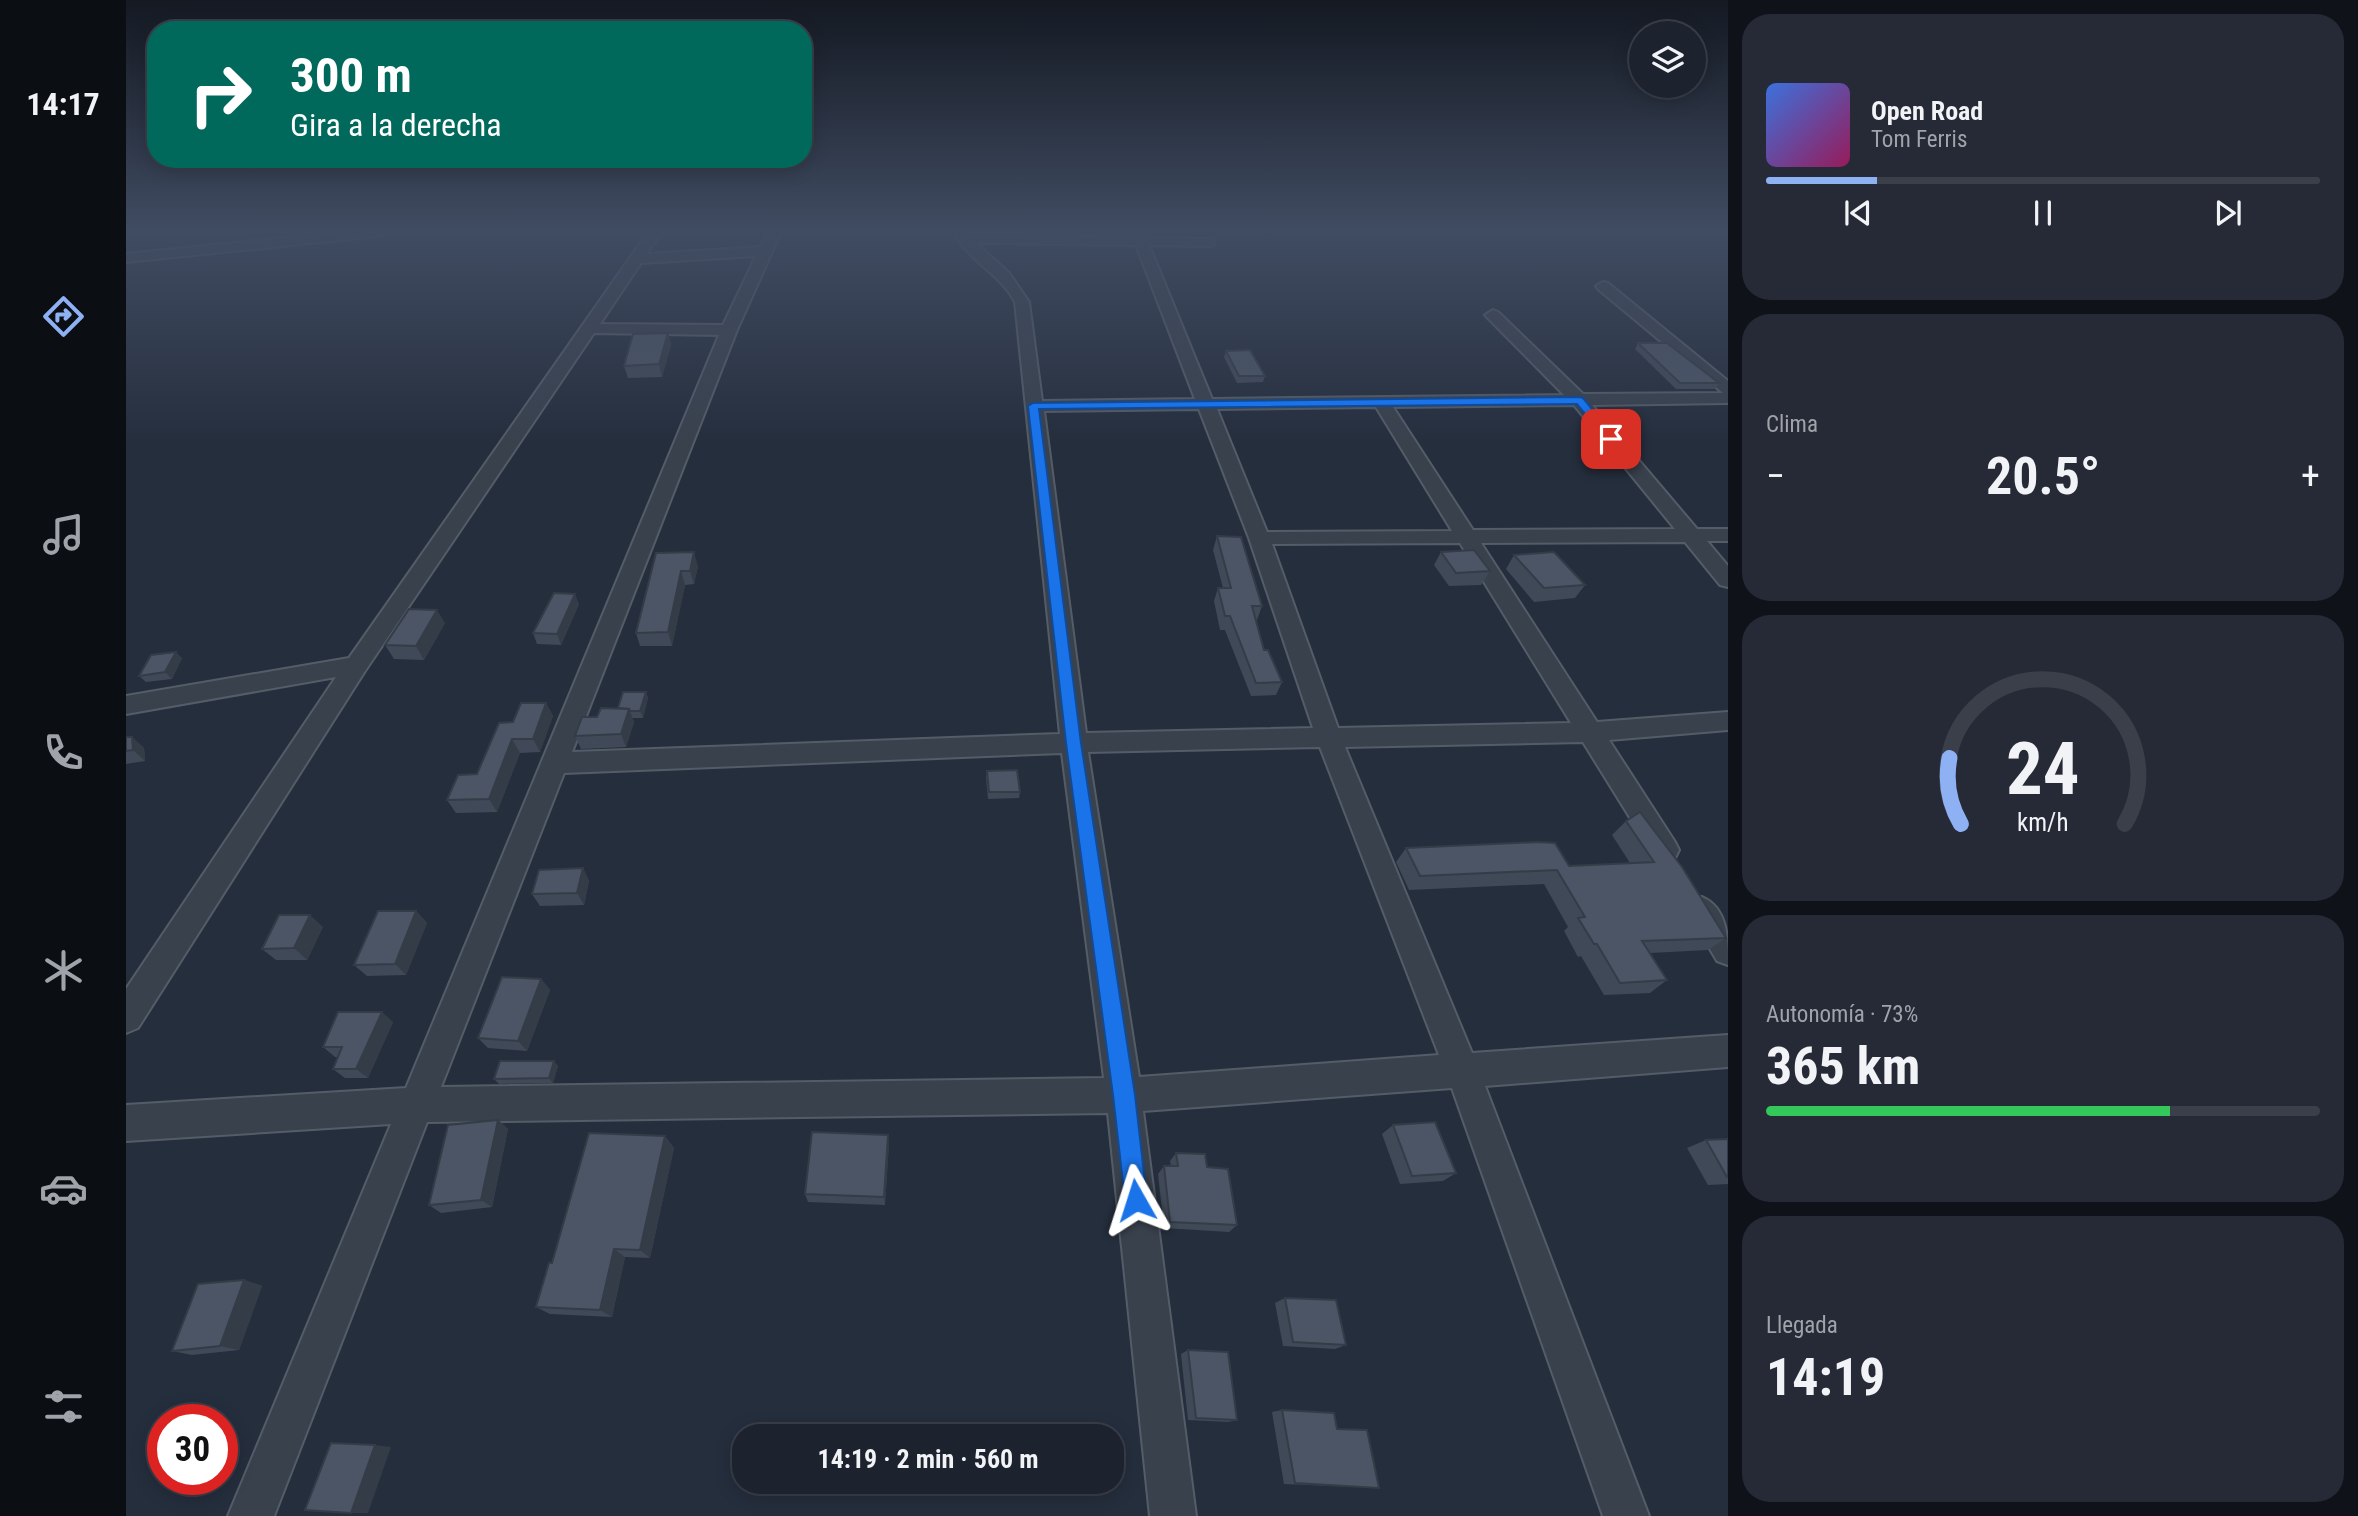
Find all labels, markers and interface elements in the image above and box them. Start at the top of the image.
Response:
map controls [1629,21,1706,98]
button: layers [1629,21,1706,98]
text: 300 m [290,47,412,104]
icon: right [175,49,266,140]
text: 14:17 [26,85,100,123]
text: Open Road [1871,96,1983,126]
text: Gira a la derecha [290,106,502,144]
text: Tom Ferris [1871,126,1967,153]
icon: previous [1839,194,1877,232]
icon: pause [2024,194,2062,232]
icon: next [2209,194,2247,232]
icon: directions [39,292,88,341]
pin [1581,409,1641,469]
text: Clima [1766,411,1818,438]
icon: arrive [1592,420,1630,458]
text: 20.5° [1986,446,2100,507]
text: − [1766,454,1785,498]
text: + [2301,454,2320,498]
icon: music [39,510,88,559]
text: 24 [2006,726,2080,812]
icon: phone [39,728,88,777]
text: km/h [2017,808,2069,837]
icon: climate [39,946,88,995]
text: Autonomía · 73% [1766,1001,1918,1028]
text: 365 km [1766,1036,1920,1097]
position arrow [1099,1163,1173,1237]
icon: car [39,1164,88,1213]
text: Llegada [1766,1312,1838,1339]
text: 14:19 [1766,1347,1885,1408]
icon: filters [39,1382,88,1431]
speed limit sign: 30 [147,1404,238,1495]
text: 14:19 · 2 min · 560 m [818,1444,1038,1474]

